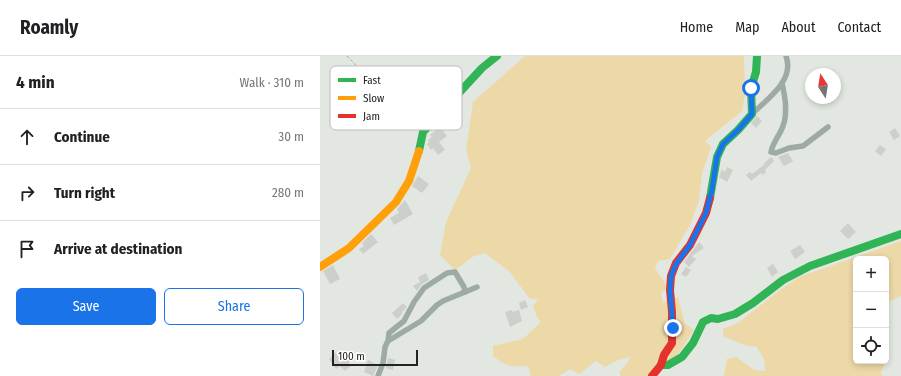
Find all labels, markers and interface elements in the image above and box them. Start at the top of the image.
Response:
text: Roamly [20,16,78,39]
text: Home [680,19,713,36]
text: Map [735,19,759,36]
text: About [781,19,816,36]
text: Contact [838,19,881,36]
legend [330,66,462,130]
north arrow [805,68,841,104]
text: 4 min [16,72,55,93]
text: Fast [363,74,381,87]
text: Walk · 310 m [240,75,304,90]
route start [742,79,760,97]
text: Slow [363,92,384,105]
text: Jam [363,110,380,123]
icon: ahead [16,126,38,148]
text: Continue [54,128,110,146]
text: 30 m [278,129,304,144]
icon: right [16,182,38,204]
text: Turn right [54,184,115,202]
text: 280 m [272,185,304,200]
icon: arrive [16,238,38,260]
text: Arrive at destination [54,240,182,258]
map controls [853,256,889,364]
button: + [853,256,889,292]
button: Save [16,288,156,325]
button: Share [164,288,304,325]
button: − [853,292,889,328]
route end [664,319,682,337]
button: locate [853,328,889,364]
scale bar [332,348,418,367]
text: 100 m [338,350,365,363]

